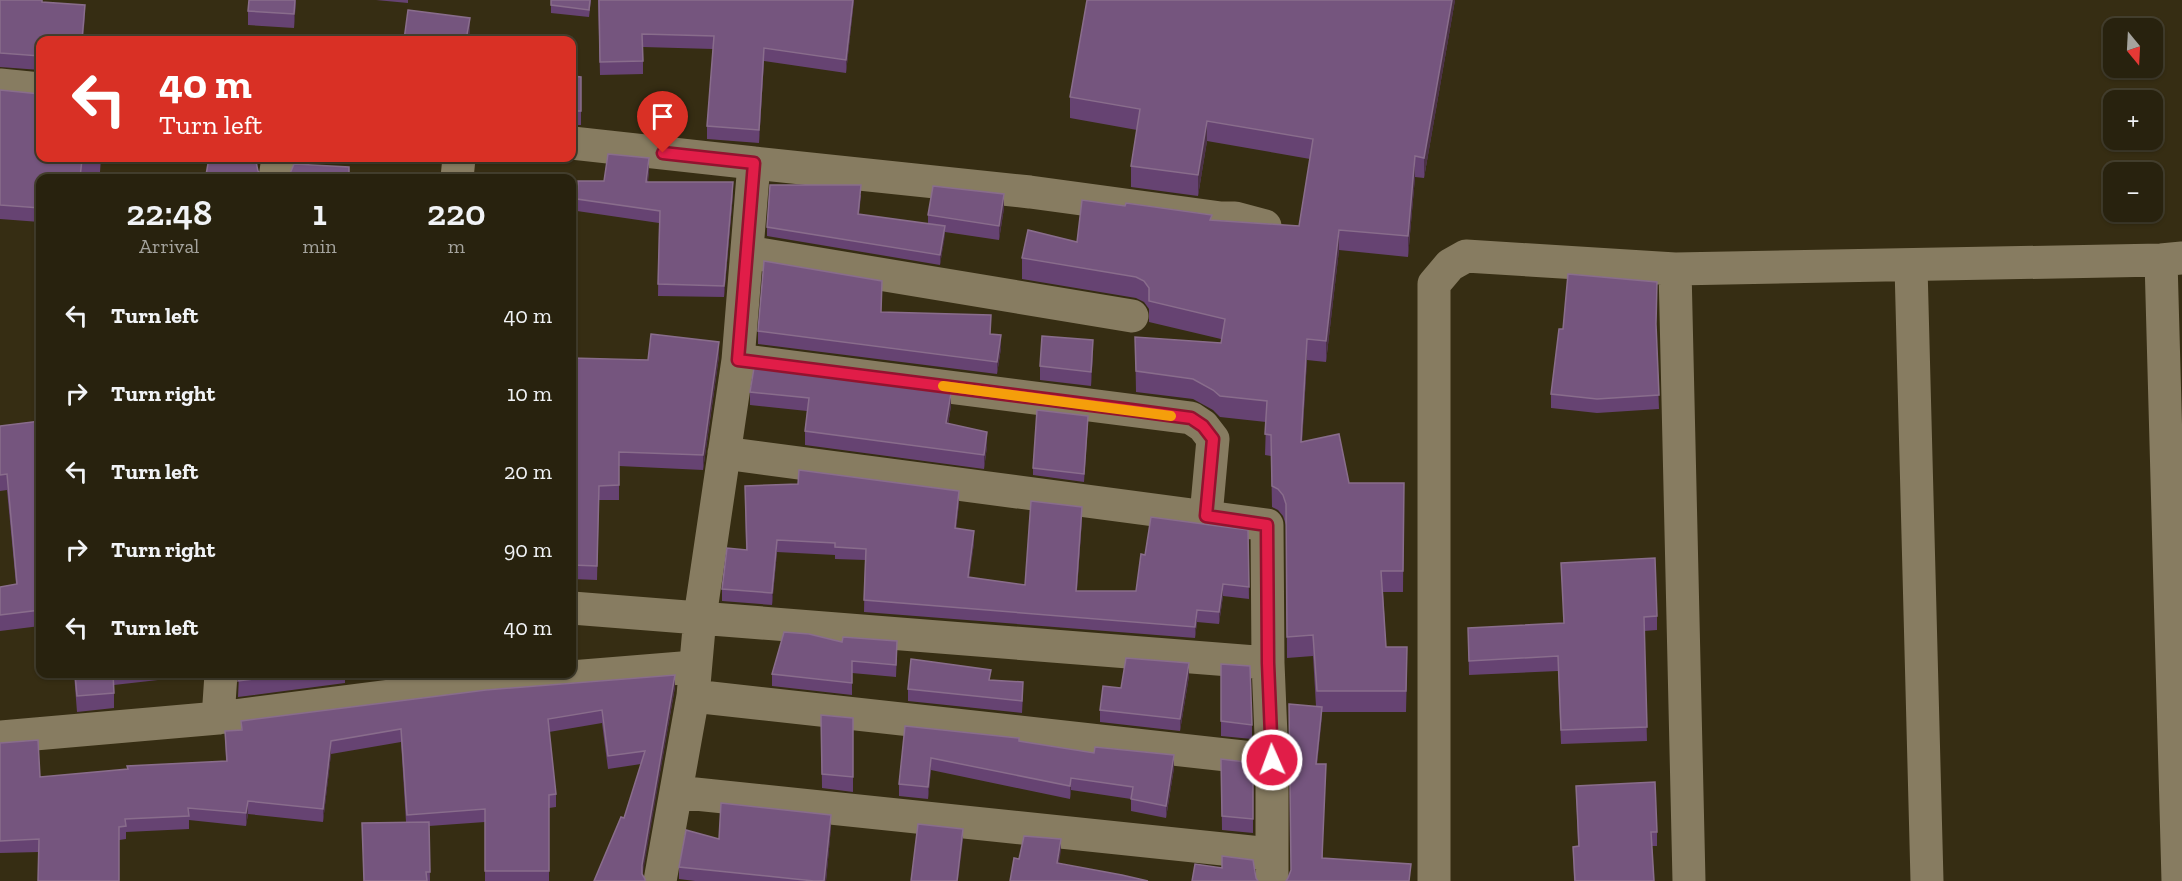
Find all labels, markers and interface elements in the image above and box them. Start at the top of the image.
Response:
north arrow [2103,18,2163,78]
map controls [2103,18,2163,222]
text: 40 m [159,58,252,109]
icon: left [60,60,138,138]
button: + [2103,90,2163,150]
pin [637,91,688,153]
icon: arrive [646,100,679,133]
text: Turn left [159,109,262,141]
button: − [2103,162,2163,222]
text: 22:48 [126,191,212,234]
text: 1 [313,191,327,234]
text: 220 [427,191,486,234]
text: Arrival [139,234,199,258]
text: min [303,234,337,258]
text: m [448,234,465,258]
icon: left [60,299,93,332]
text: Turn left [111,302,198,329]
text: 40 m [503,302,552,329]
icon: right [60,377,93,410]
text: Turn right [111,380,215,407]
text: 10 m [507,380,552,407]
icon: left [60,455,93,488]
text: Turn left [111,458,198,485]
text: 20 m [504,458,552,485]
icon: right [60,533,93,566]
text: Turn right [111,536,215,563]
text: 90 m [504,536,552,563]
icon: left [60,611,93,644]
text: Turn left [111,614,198,641]
text: 40 m [503,614,552,641]
position arrow [1240,728,1304,792]

